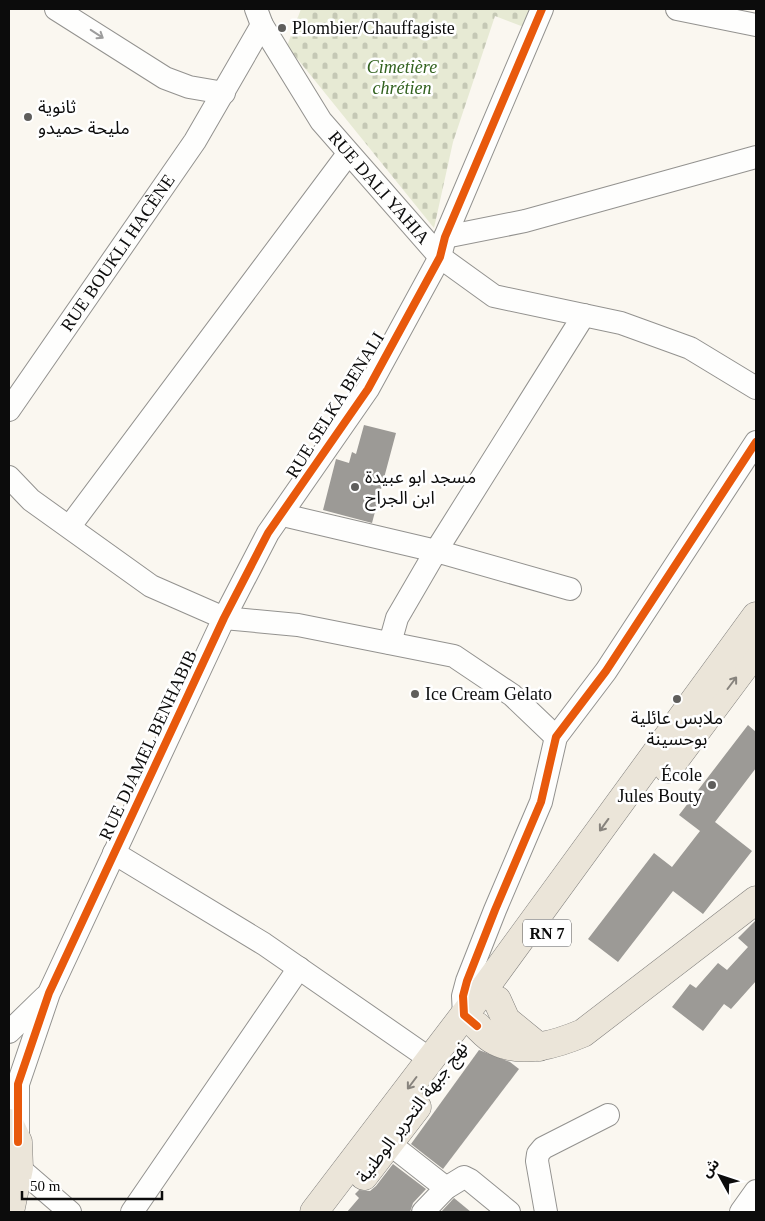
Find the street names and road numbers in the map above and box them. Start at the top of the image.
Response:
street label: RUE DALI YAHIA [324,127,434,248]
street label: RUE BOUKLI HACÈNE [56,171,179,335]
street label: RUE SELKA BENALI [282,328,388,482]
street label: RUE DJAMEL BENHABIB [95,647,201,843]
road number: RN 7 [523,920,571,946]
street label: نهج جبهة التحرير الوطنية [352,1038,474,1188]

